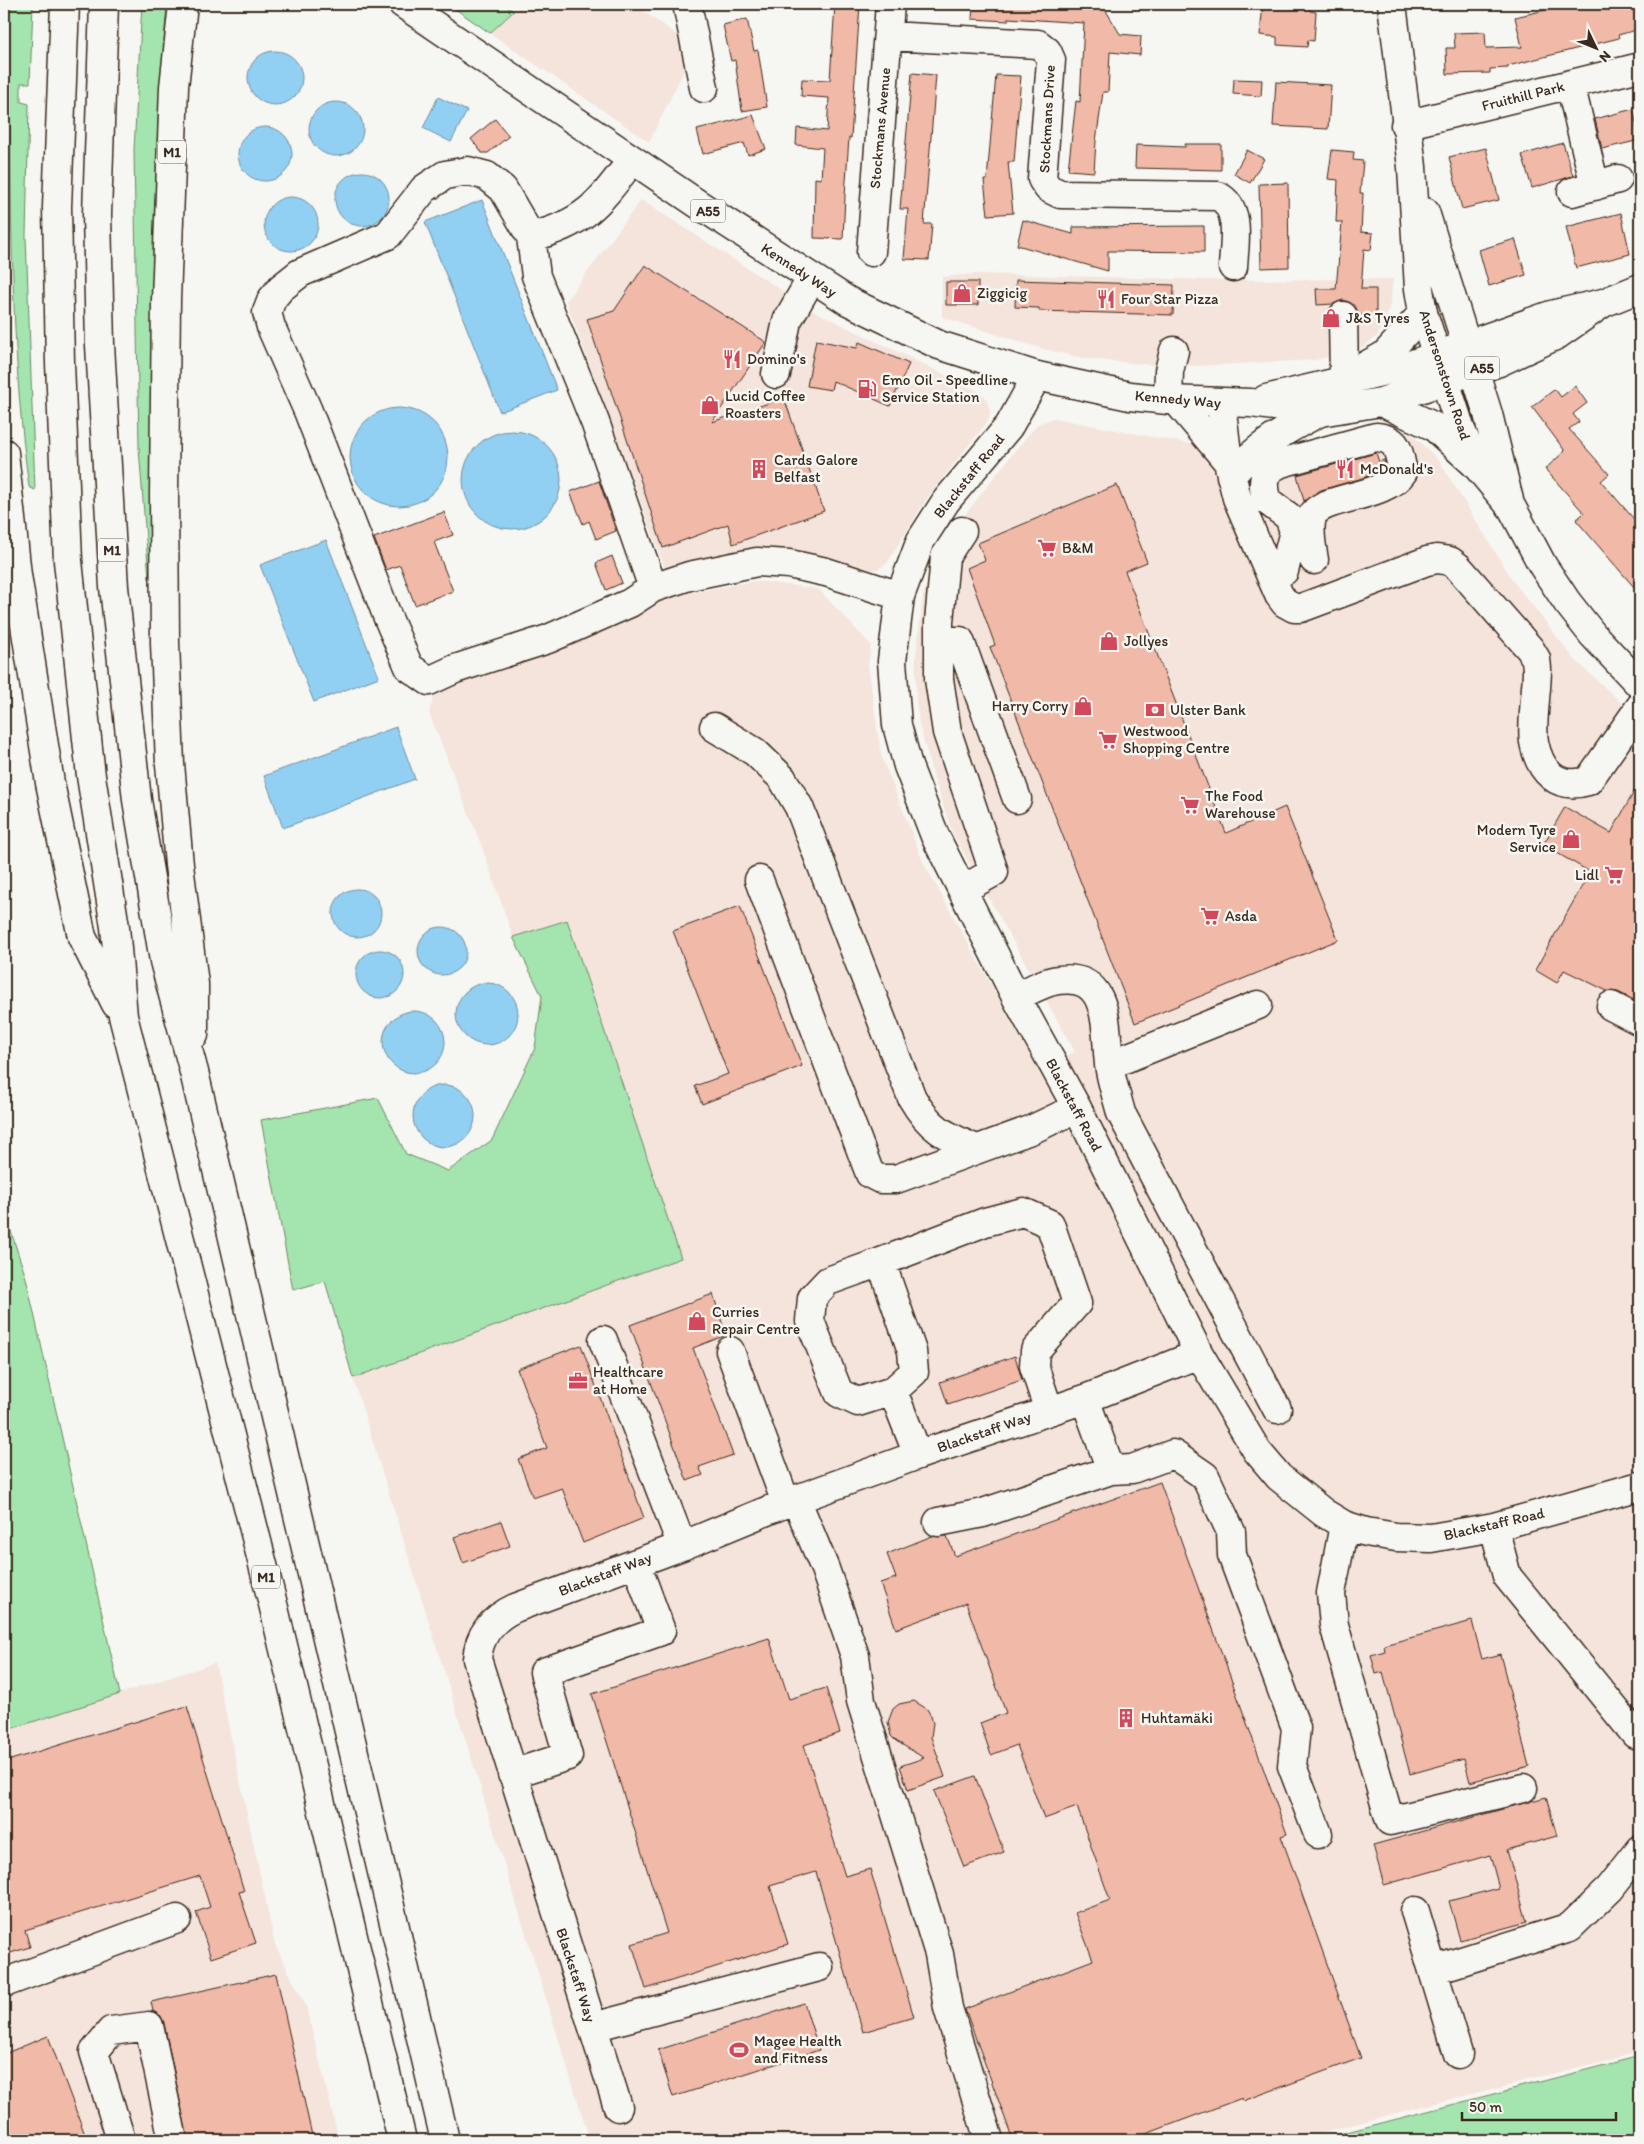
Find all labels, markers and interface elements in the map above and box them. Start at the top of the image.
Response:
north arrow [1572,22,1622,72]
text: N [1596,47,1615,66]
street label: Stockmans Drive [1035,64,1059,174]
street label: Stockmans Avenue [866,67,894,189]
street label: Fruithill Park [1480,77,1566,115]
road number: M1 [158,140,186,163]
road number: A55 [690,200,726,222]
street label: Kennedy Way [758,239,840,301]
shop icon: Ziggicig [951,282,973,304]
place label: Ziggicig [977,284,1027,302]
restaurant icon: Four Star Pizza [1095,288,1117,310]
place label: Four Star Pizza [1121,290,1219,308]
shop icon: J&S Tyres [1320,307,1342,329]
street label: Andersonstown Road [1415,308,1475,443]
place label: J&S Tyres [1346,309,1410,327]
restaurant icon: Domino's [721,348,743,370]
place label: Domino's [747,350,806,368]
road number: A55 [1464,356,1500,379]
place label: Emo Oil - Speedline Service Station [882,371,1008,406]
fuel station icon: Emo Oil - Speedline Service Station [856,378,878,400]
street label: Kennedy Way [1134,386,1222,412]
place label: Lucid Coffee Roasters [725,387,805,422]
shop icon: Lucid Coffee Roasters [699,394,721,416]
street label: Blackstaff Road [930,430,1009,522]
place label: Cards Galore Belfast [774,451,858,486]
building icon: Cards Galore Belfast [748,458,770,480]
restaurant icon: McDonald's [1334,458,1356,480]
place label: McDonald's [1360,460,1434,478]
supermarket icon: B&M [1036,537,1058,559]
road number: M1 [98,538,126,562]
place label: B&M [1062,539,1094,557]
shop icon: Jollyes [1098,630,1120,652]
place label: Jollyes [1124,632,1168,650]
shop icon: Harry Corry [1072,695,1094,717]
place label: Harry Corry [992,697,1068,715]
bank icon: Ulster Bank [1144,699,1166,721]
place label: Ulster Bank [1170,701,1246,719]
place label: Westwood Shopping Centre [1123,722,1230,757]
supermarket icon: Westwood Shopping Centre [1097,729,1119,751]
place label: The Food Warehouse [1205,787,1276,822]
supermarket icon: The Food Warehouse [1179,794,1201,816]
place label: Modern Tyre Service [1477,821,1556,856]
shop icon: Modern Tyre Service [1560,828,1582,850]
supermarket icon: Lidl [1603,864,1625,886]
place label: Lidl [1575,866,1600,884]
supermarket icon: Asda [1199,905,1221,927]
place label: Asda [1225,907,1257,925]
street label: Blackstaff Road [1042,1055,1106,1155]
place label: Curries Repair Centre [712,1303,800,1338]
shop icon: Curries Repair Centre [686,1310,708,1332]
place label: Healthcare at Home [593,1363,663,1398]
office icon: Healthcare at Home [567,1370,589,1392]
street label: Blackstaff Way [935,1408,1033,1456]
street label: Blackstaff Road [1442,1503,1547,1544]
street label: Blackstaff Way [556,1548,654,1600]
road number: M1 [252,1565,280,1588]
building icon: Huhtamäki [1115,1707,1137,1729]
place label: Huhtamäki [1141,1709,1213,1727]
street label: Blackstaff Way [552,1926,600,2024]
place label: Magee Health and Fitness [754,2032,842,2067]
sports icon: Magee Health and Fitness [728,2039,750,2061]
scale bar [1462,2089,1615,2121]
text: 50 m [1469,2098,1502,2116]

